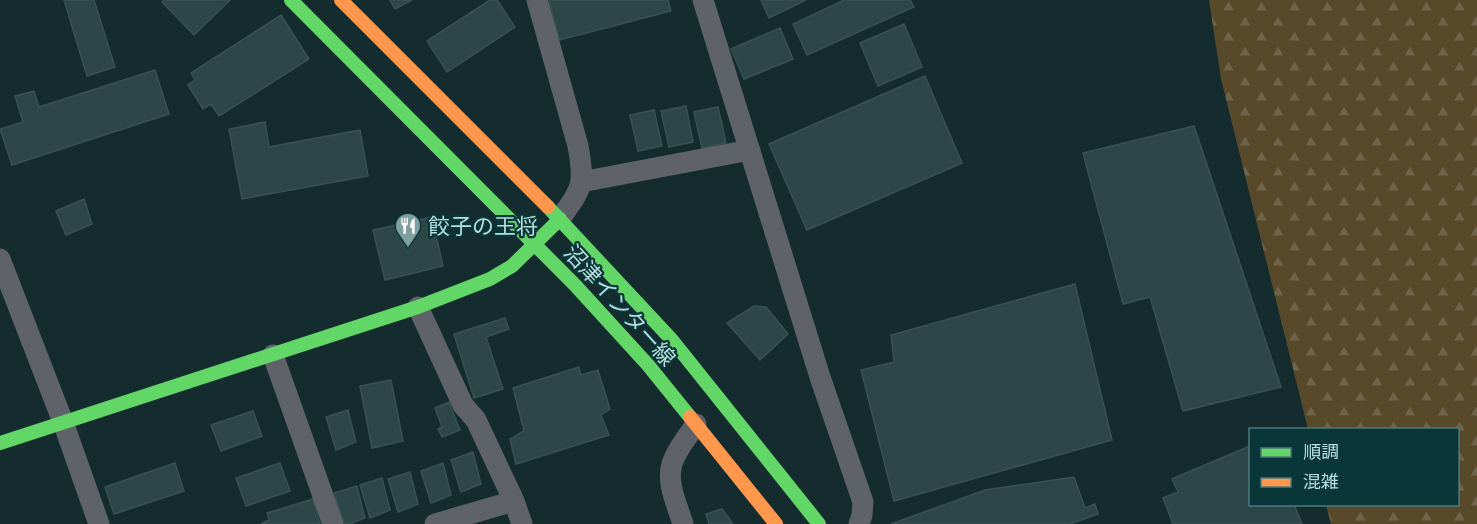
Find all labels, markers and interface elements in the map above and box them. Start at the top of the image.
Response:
place label: 餃子の王将 [428,210,538,242]
restaurant icon: 餃子の王将 [393,211,423,249]
street label: 沼津インター線 [557,237,683,373]
legend [1249,428,1459,506]
text: 順調 [1303,439,1339,465]
text: 混雑 [1303,469,1339,495]

